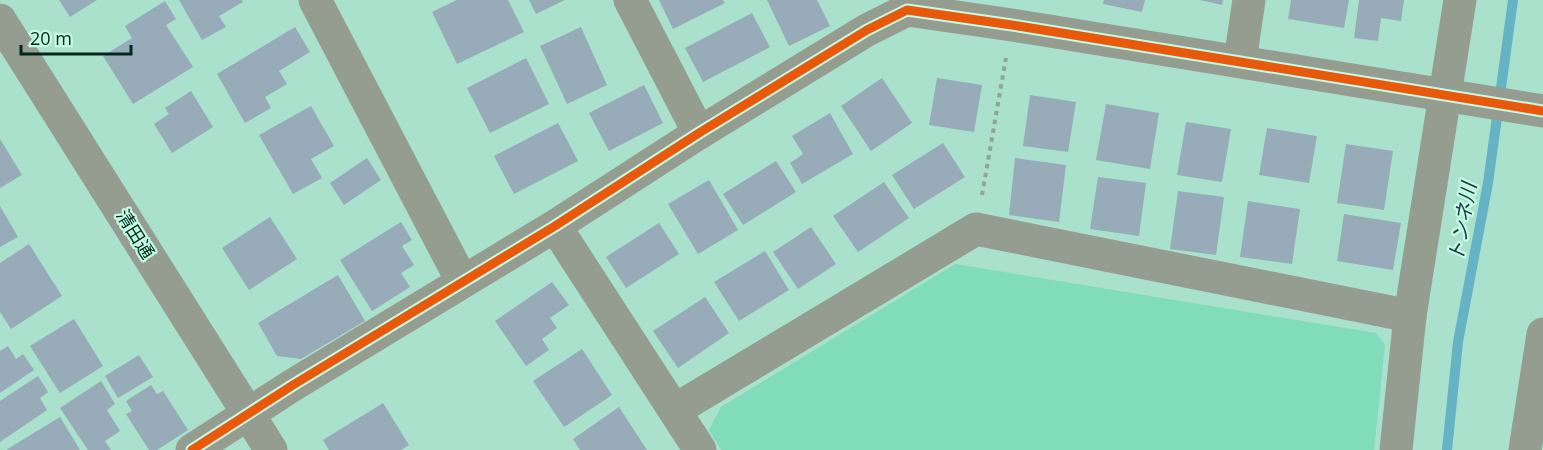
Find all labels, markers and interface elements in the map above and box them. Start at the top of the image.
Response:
scale bar [21,18,130,56]
text: 20 m [30,26,72,50]
water label: トンネ川 [1442,178,1483,264]
street label: 清田通 [112,205,160,263]

